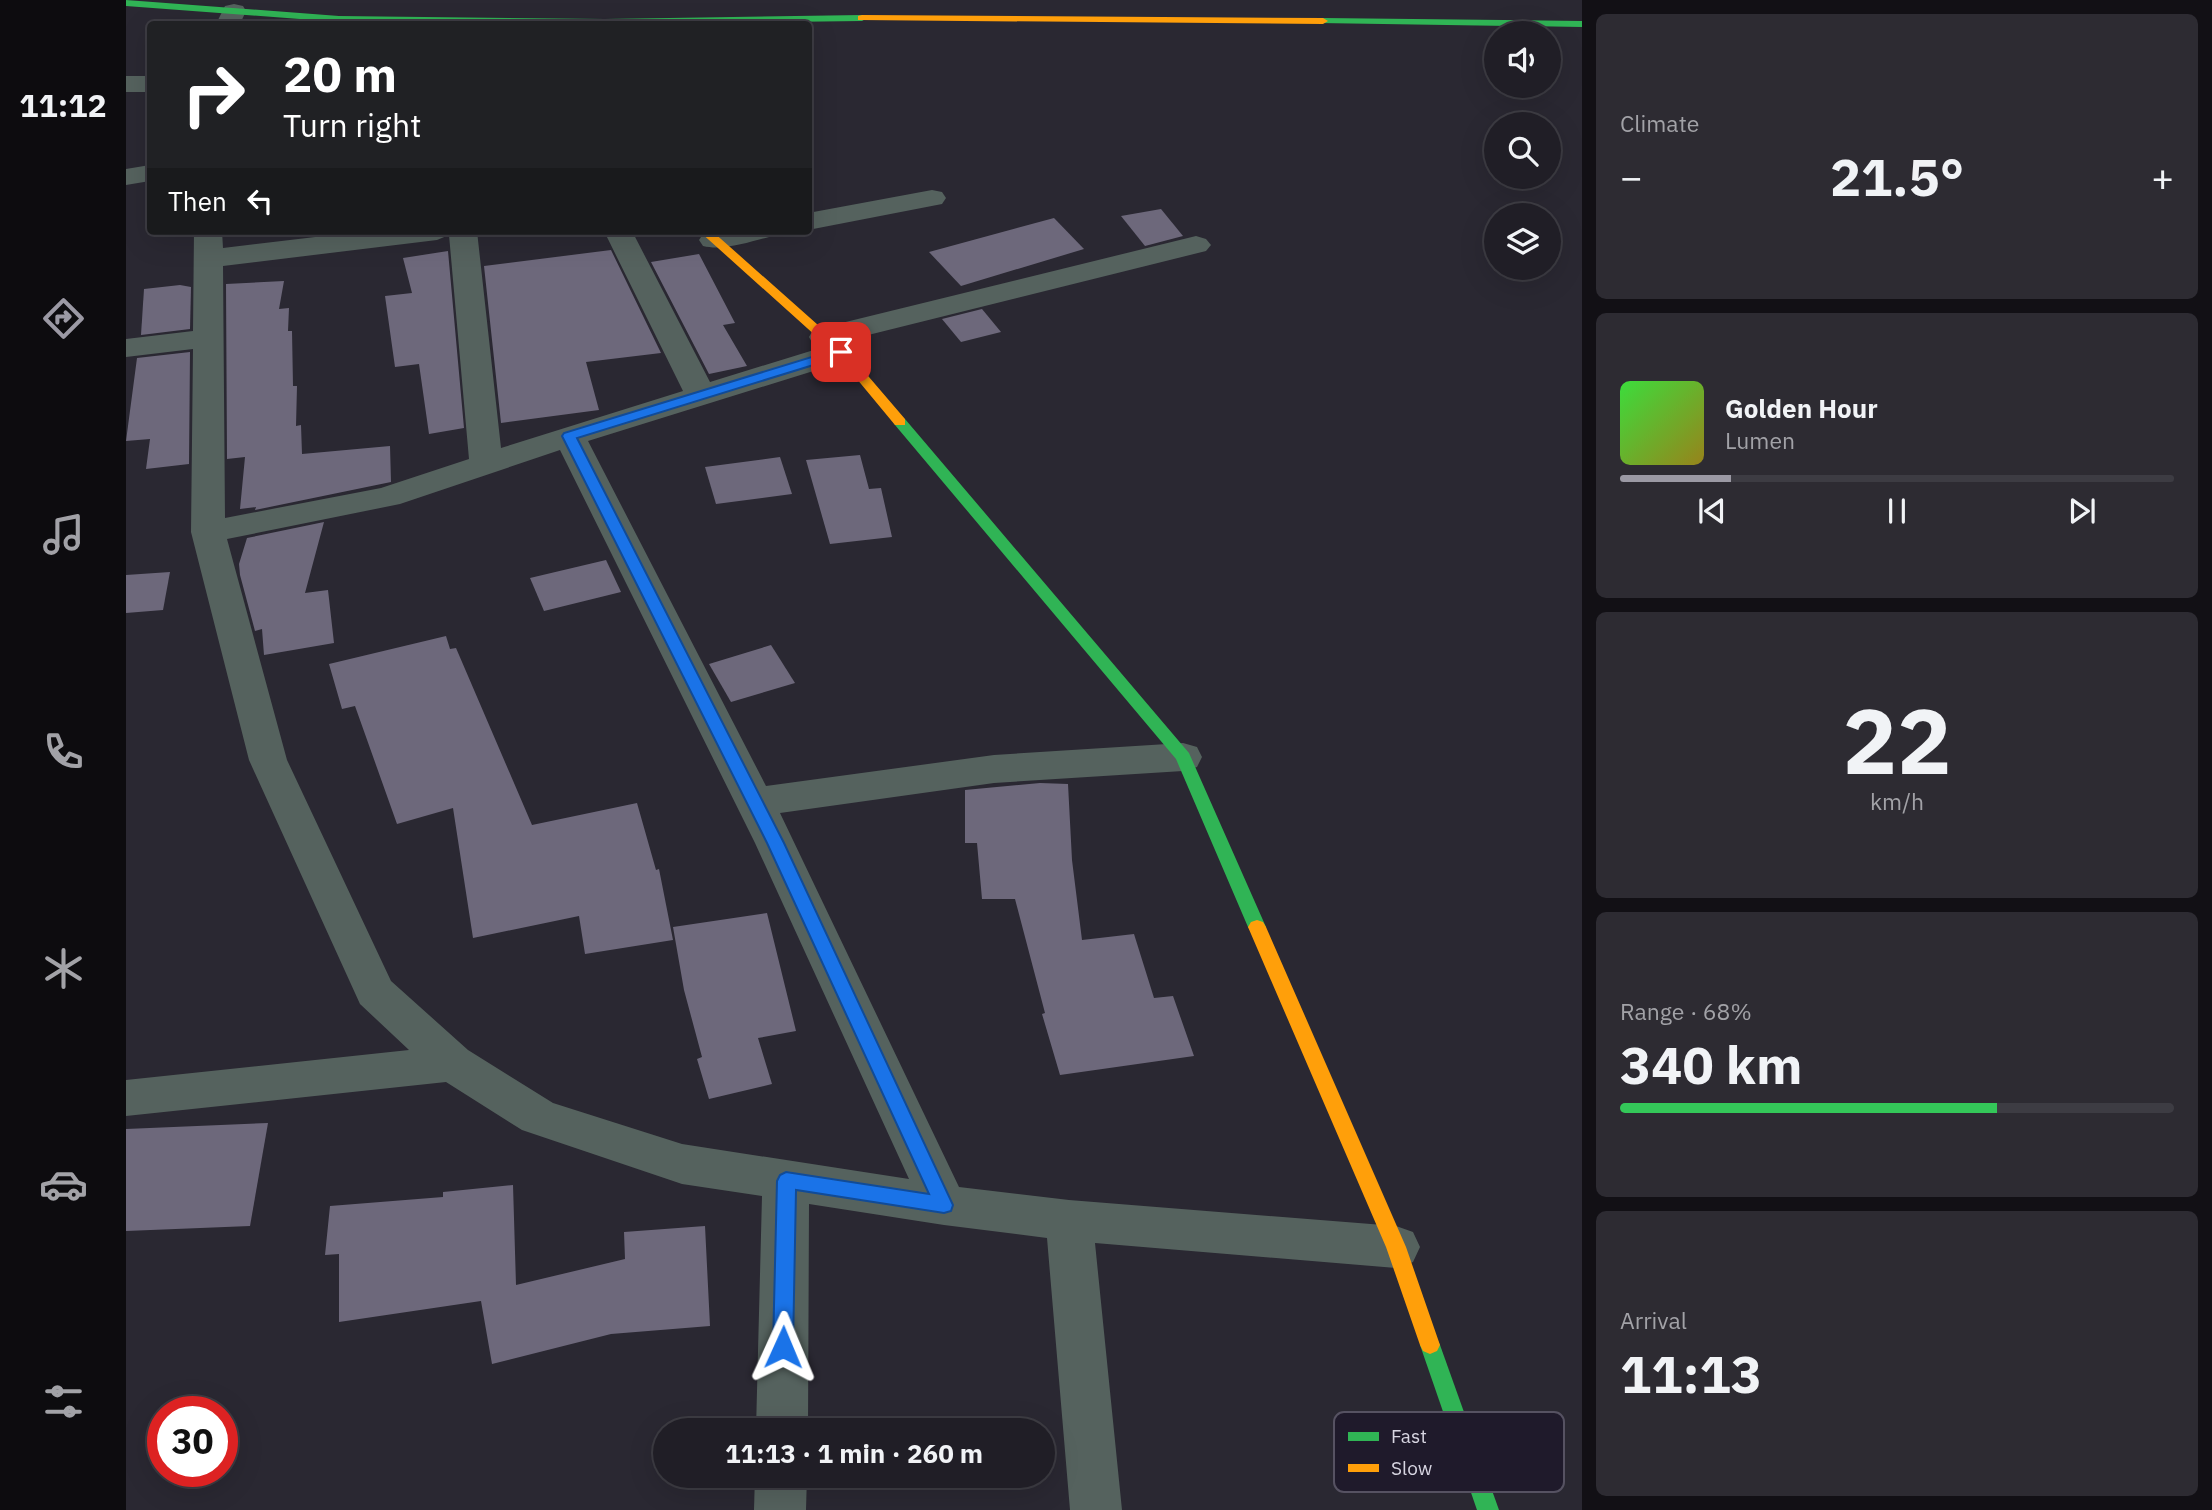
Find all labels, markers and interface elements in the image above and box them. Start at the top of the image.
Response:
map controls [1484,21,1561,280]
button: sound [1484,21,1561,98]
text: 20 m [283,42,397,105]
icon: right [168,49,259,140]
text: 11:12 [19,84,107,126]
text: Turn right [283,104,421,146]
text: Climate [1620,108,1699,138]
button: search [1484,112,1561,189]
text: 21.5° [1830,143,1964,210]
text: − [1620,152,1643,201]
text: + [2151,152,2174,201]
icon: left [241,182,279,220]
text: Then [168,184,227,218]
button: layers [1484,203,1561,280]
icon: directions [39,294,88,343]
pin [811,322,871,382]
icon: arrive [822,333,860,371]
text: Golden Hour [1725,391,1878,425]
text: Lumen [1725,425,1795,455]
icon: previous [1693,492,1731,530]
icon: pause [1878,492,1916,530]
icon: next [2063,492,2101,530]
icon: music [39,510,88,559]
text: 22 [1842,681,1952,799]
icon: phone [39,727,88,776]
text: km/h [1870,786,1924,816]
icon: climate [39,944,88,993]
text: Range · 68% [1620,996,1752,1026]
text: 340 km [1620,1031,1802,1098]
icon: car [39,1160,88,1209]
text: Arrival [1620,1305,1687,1335]
position arrow [746,1310,820,1384]
text: 11:13 [1620,1340,1762,1407]
icon: filters [39,1377,88,1426]
speed limit sign: 30 [147,1396,238,1487]
legend [1334,1412,1564,1492]
text: Fast [1391,1424,1427,1448]
text: 11:13 · 1 min · 260 m [725,1436,983,1470]
text: Slow [1391,1456,1432,1480]

